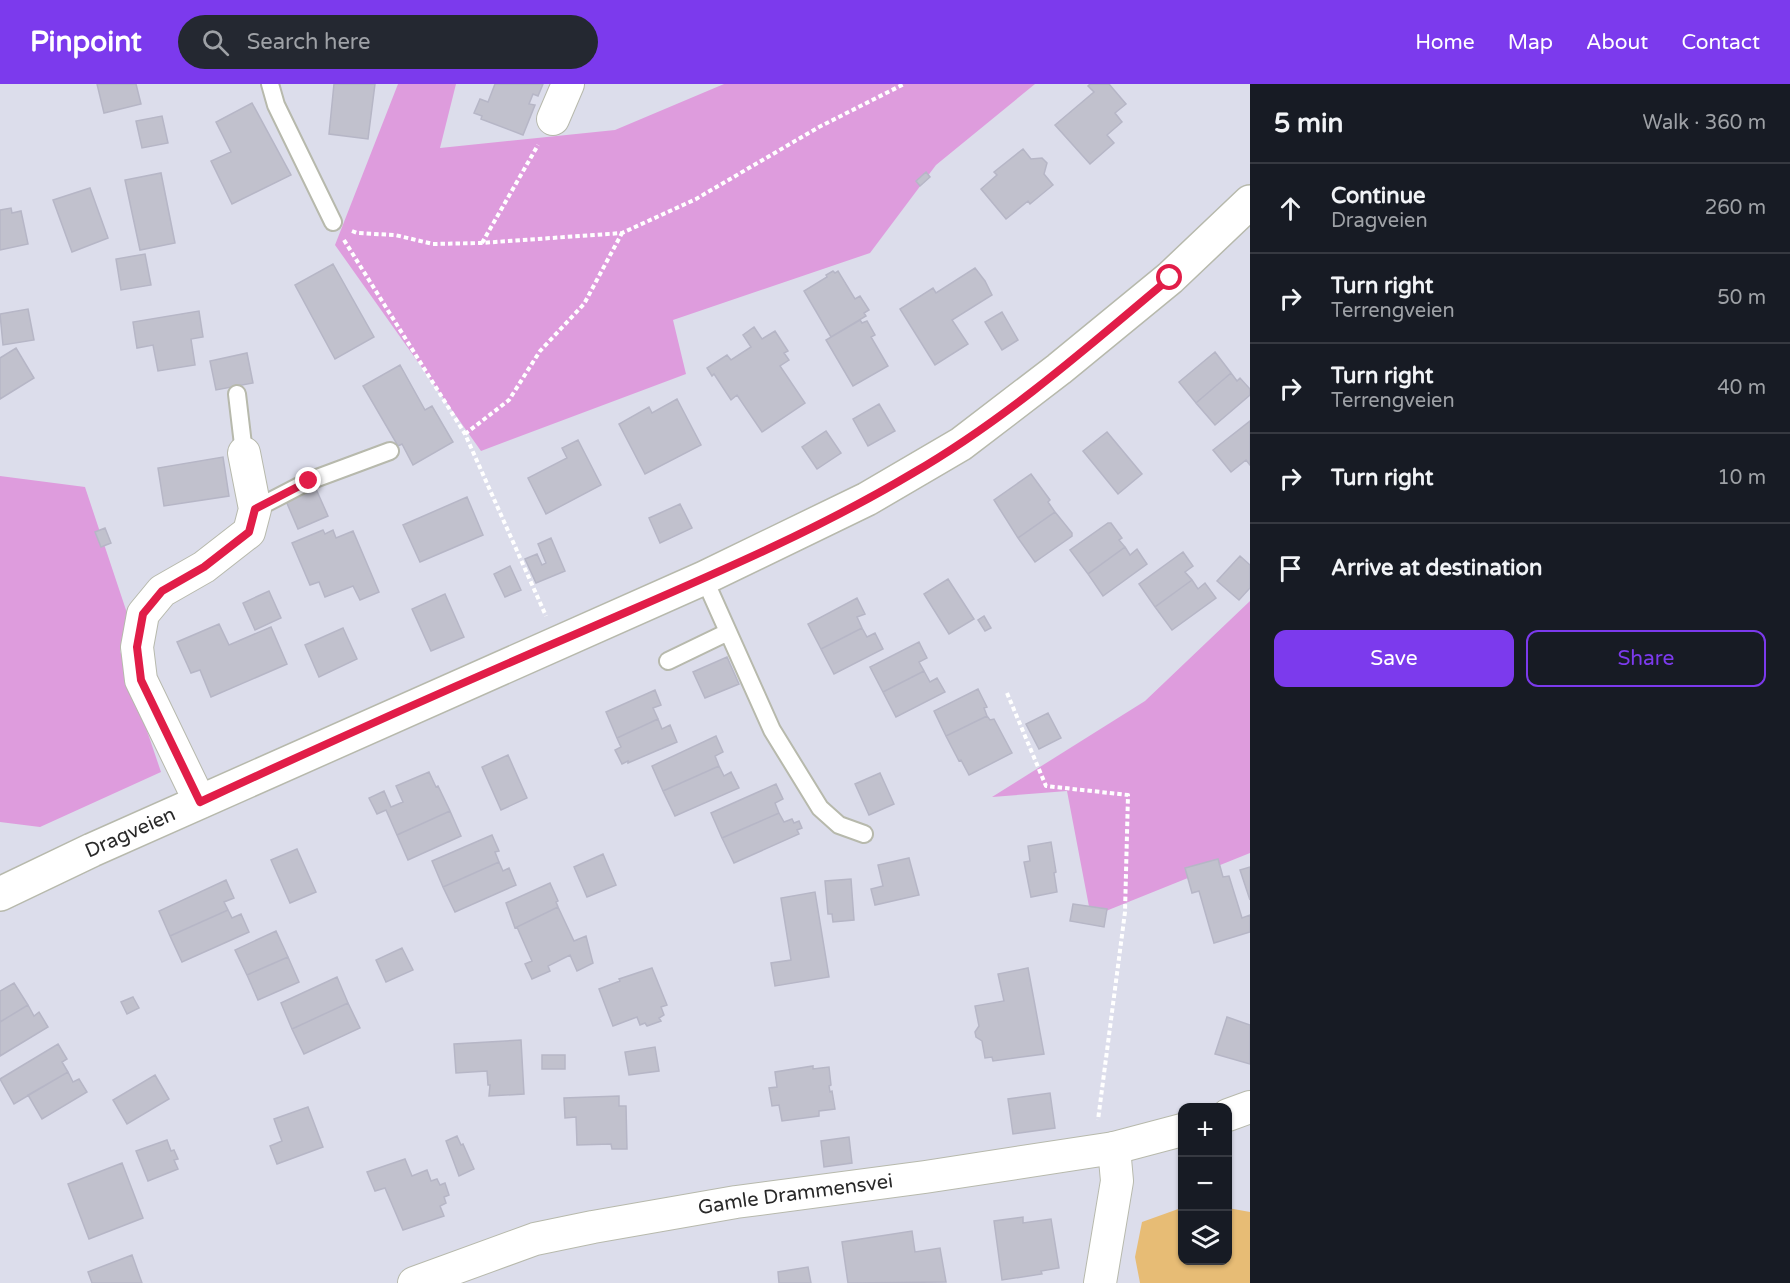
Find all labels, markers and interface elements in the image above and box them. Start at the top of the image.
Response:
search box [178,15,598,69]
text: Pinpoint [30,25,142,59]
icon: search [199,26,232,59]
text: Search here [247,29,370,55]
text: Home [1415,30,1475,55]
text: Map [1508,30,1553,55]
text: About [1586,30,1648,55]
text: Contact [1681,30,1760,55]
text: 5 min [1274,108,1343,139]
text: Walk · 360 m [1643,111,1766,135]
text: Continue [1331,183,1426,209]
icon: ahead [1274,192,1307,225]
text: 260 m [1705,196,1766,220]
text: Dragveien [1331,209,1428,233]
route start [1156,264,1182,290]
text: Turn right [1331,273,1433,299]
icon: right [1274,282,1307,315]
text: 50 m [1717,286,1766,310]
text: Terrengveien [1331,299,1455,323]
text: Turn right [1331,363,1433,389]
icon: right [1274,372,1307,405]
text: 40 m [1717,376,1766,400]
text: Terrengveien [1331,389,1455,413]
icon: right [1274,462,1307,495]
text: Turn right [1331,465,1433,491]
text: 10 m [1717,466,1766,490]
route end [295,467,321,493]
icon: arrive [1274,552,1307,585]
text: Arrive at destination [1331,555,1542,581]
button: Save [1274,630,1514,687]
button: Share [1526,630,1766,687]
street label: Dragveien [81,802,179,864]
map controls [1178,1103,1232,1265]
button: + [1178,1103,1232,1157]
button: − [1178,1157,1232,1211]
street label: Gamle Drammensvei [696,1169,894,1220]
button: layers [1178,1211,1232,1265]

